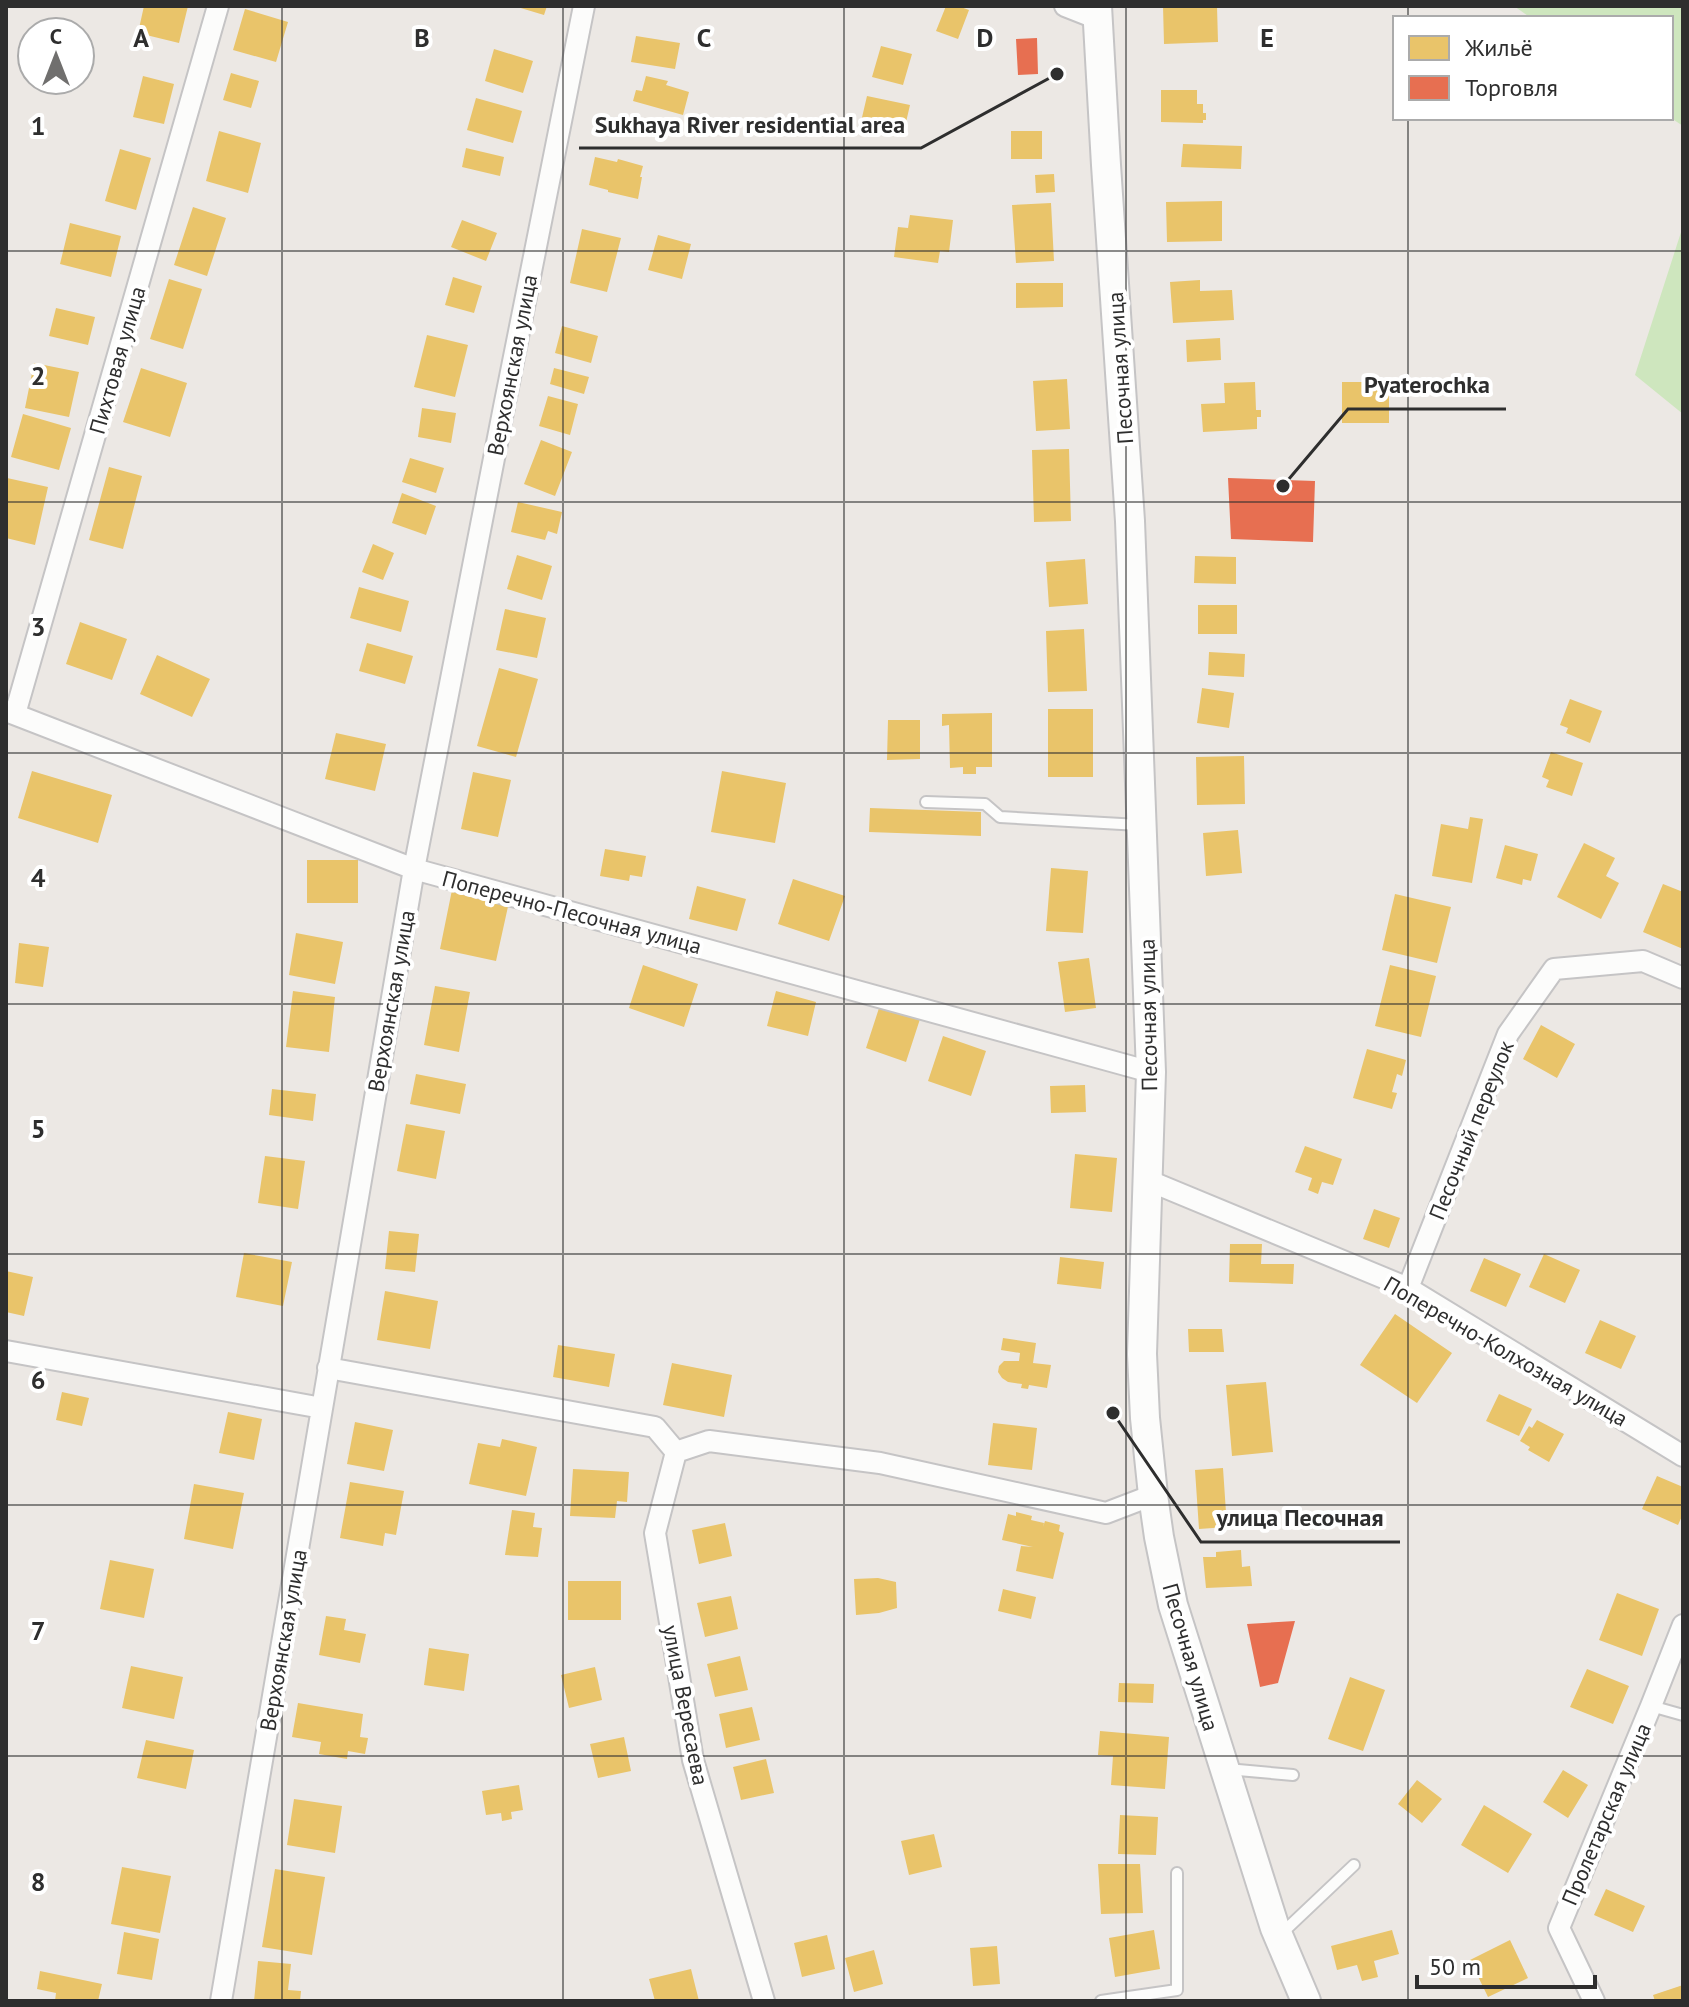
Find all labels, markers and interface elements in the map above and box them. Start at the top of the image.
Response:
north arrow [16,16,96,96]
legend [1393,16,1673,120]
text: A [133,21,149,54]
text: B [414,21,430,54]
text: C [697,21,711,54]
text: D [977,21,993,54]
text: E [1260,21,1274,54]
text: С [50,22,62,50]
text: Жильё [1464,32,1533,63]
text: Торговля [1465,72,1558,103]
callout: Sukhaya River residential area [579,100,921,148]
text: 1 [31,109,45,142]
text: Sukhaya River residential area [595,109,905,140]
street label: Верхоянская улица [481,272,543,458]
street label: Пихтовая улица [83,283,151,437]
street label: Песочная улица [1101,291,1139,445]
text: 2 [31,359,45,392]
callout: Pyaterochka [1348,361,1506,409]
text: Pyaterochka [1364,369,1490,400]
text: 3 [31,610,45,643]
text: 4 [31,861,46,894]
street label: Поперечно-Песочная улица [439,864,705,960]
street label: Верхоянская улица [361,908,421,1094]
street label: Песочная улица [1133,939,1163,1091]
street label: Песочный переулок [1422,1036,1520,1224]
text: 5 [31,1112,45,1145]
street label: Поперечно-Колхозная улица [1379,1270,1633,1432]
text: 6 [31,1363,45,1396]
callout: улица Песочная [1201,1494,1400,1542]
text: улица Песочная [1216,1502,1383,1533]
street label: Верхоянская улица [253,1547,313,1733]
street label: Песочная улица [1157,1580,1225,1734]
text: 7 [31,1614,45,1647]
street label: улица Вересаева [657,1623,715,1787]
street label: Пролетарская улица [1555,1719,1657,1909]
text: 8 [31,1865,45,1898]
scale bar [1417,1939,1595,1989]
text: 50 m [1429,1951,1481,1982]

